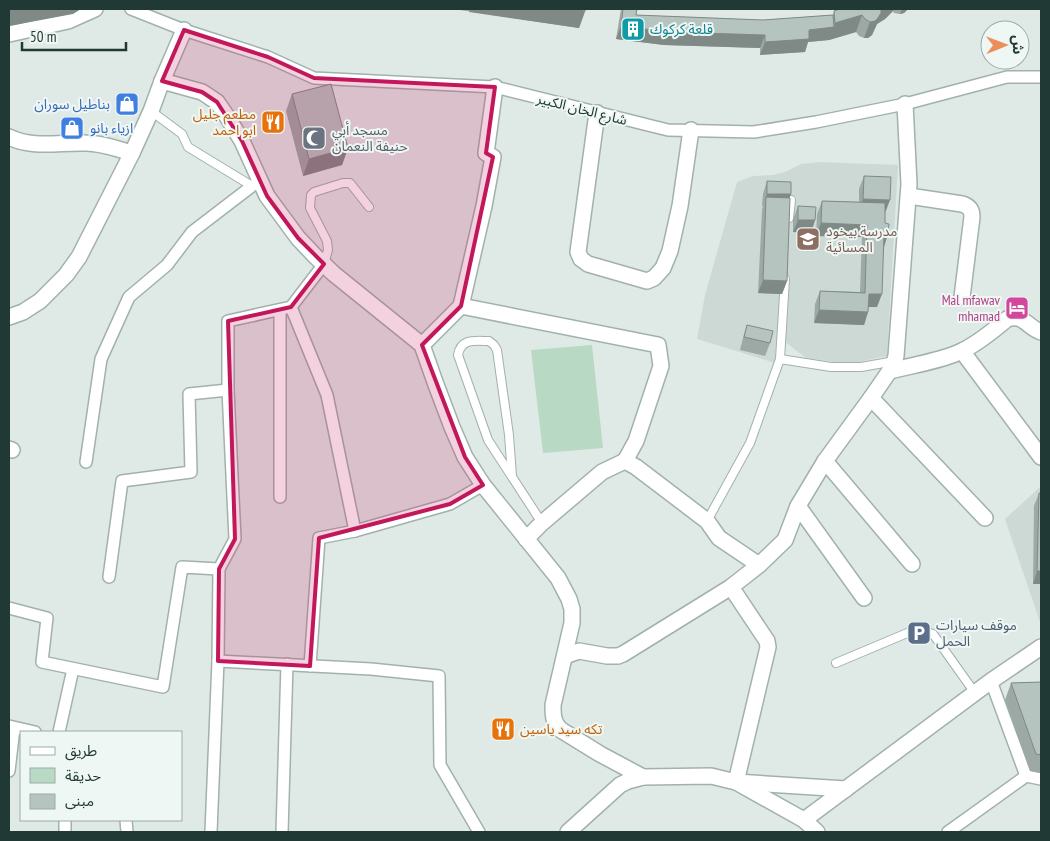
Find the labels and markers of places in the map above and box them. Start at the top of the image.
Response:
building icon: قلعة كركوك [620,16,646,42]
place label: قلعة كركوك [650,20,713,38]
shop icon: بناطيل سوران [114,91,140,117]
place label: بناطيل سوران [34,95,110,113]
place label: مطعم جليل ابو احمد [193,105,256,139]
restaurant icon: مطعم جليل ابو احمد [260,109,286,135]
shop icon: ازياء بانو [59,115,85,141]
place label: ازياء بانو [90,119,133,137]
place label: مسجد أبي حنيفة النعمان [332,121,408,155]
mosque icon: مسجد أبي حنيفة النعمان [301,125,327,151]
place label: مدرسة بيخود المسائية [826,222,897,256]
school or university icon: مدرسة بيخود المسائية [795,226,821,252]
place label: Mal mfawav mhamad [942,291,1001,325]
hotel icon: Mal mfawav mhamad [1004,295,1030,321]
place label: موقف سيارات الحمل [936,616,1017,650]
parking icon: موقف سيارات الحمل [906,620,932,646]
restaurant icon: تكه سيد ياسين [490,716,516,742]
place label: تكه سيد ياسين [520,720,602,738]

